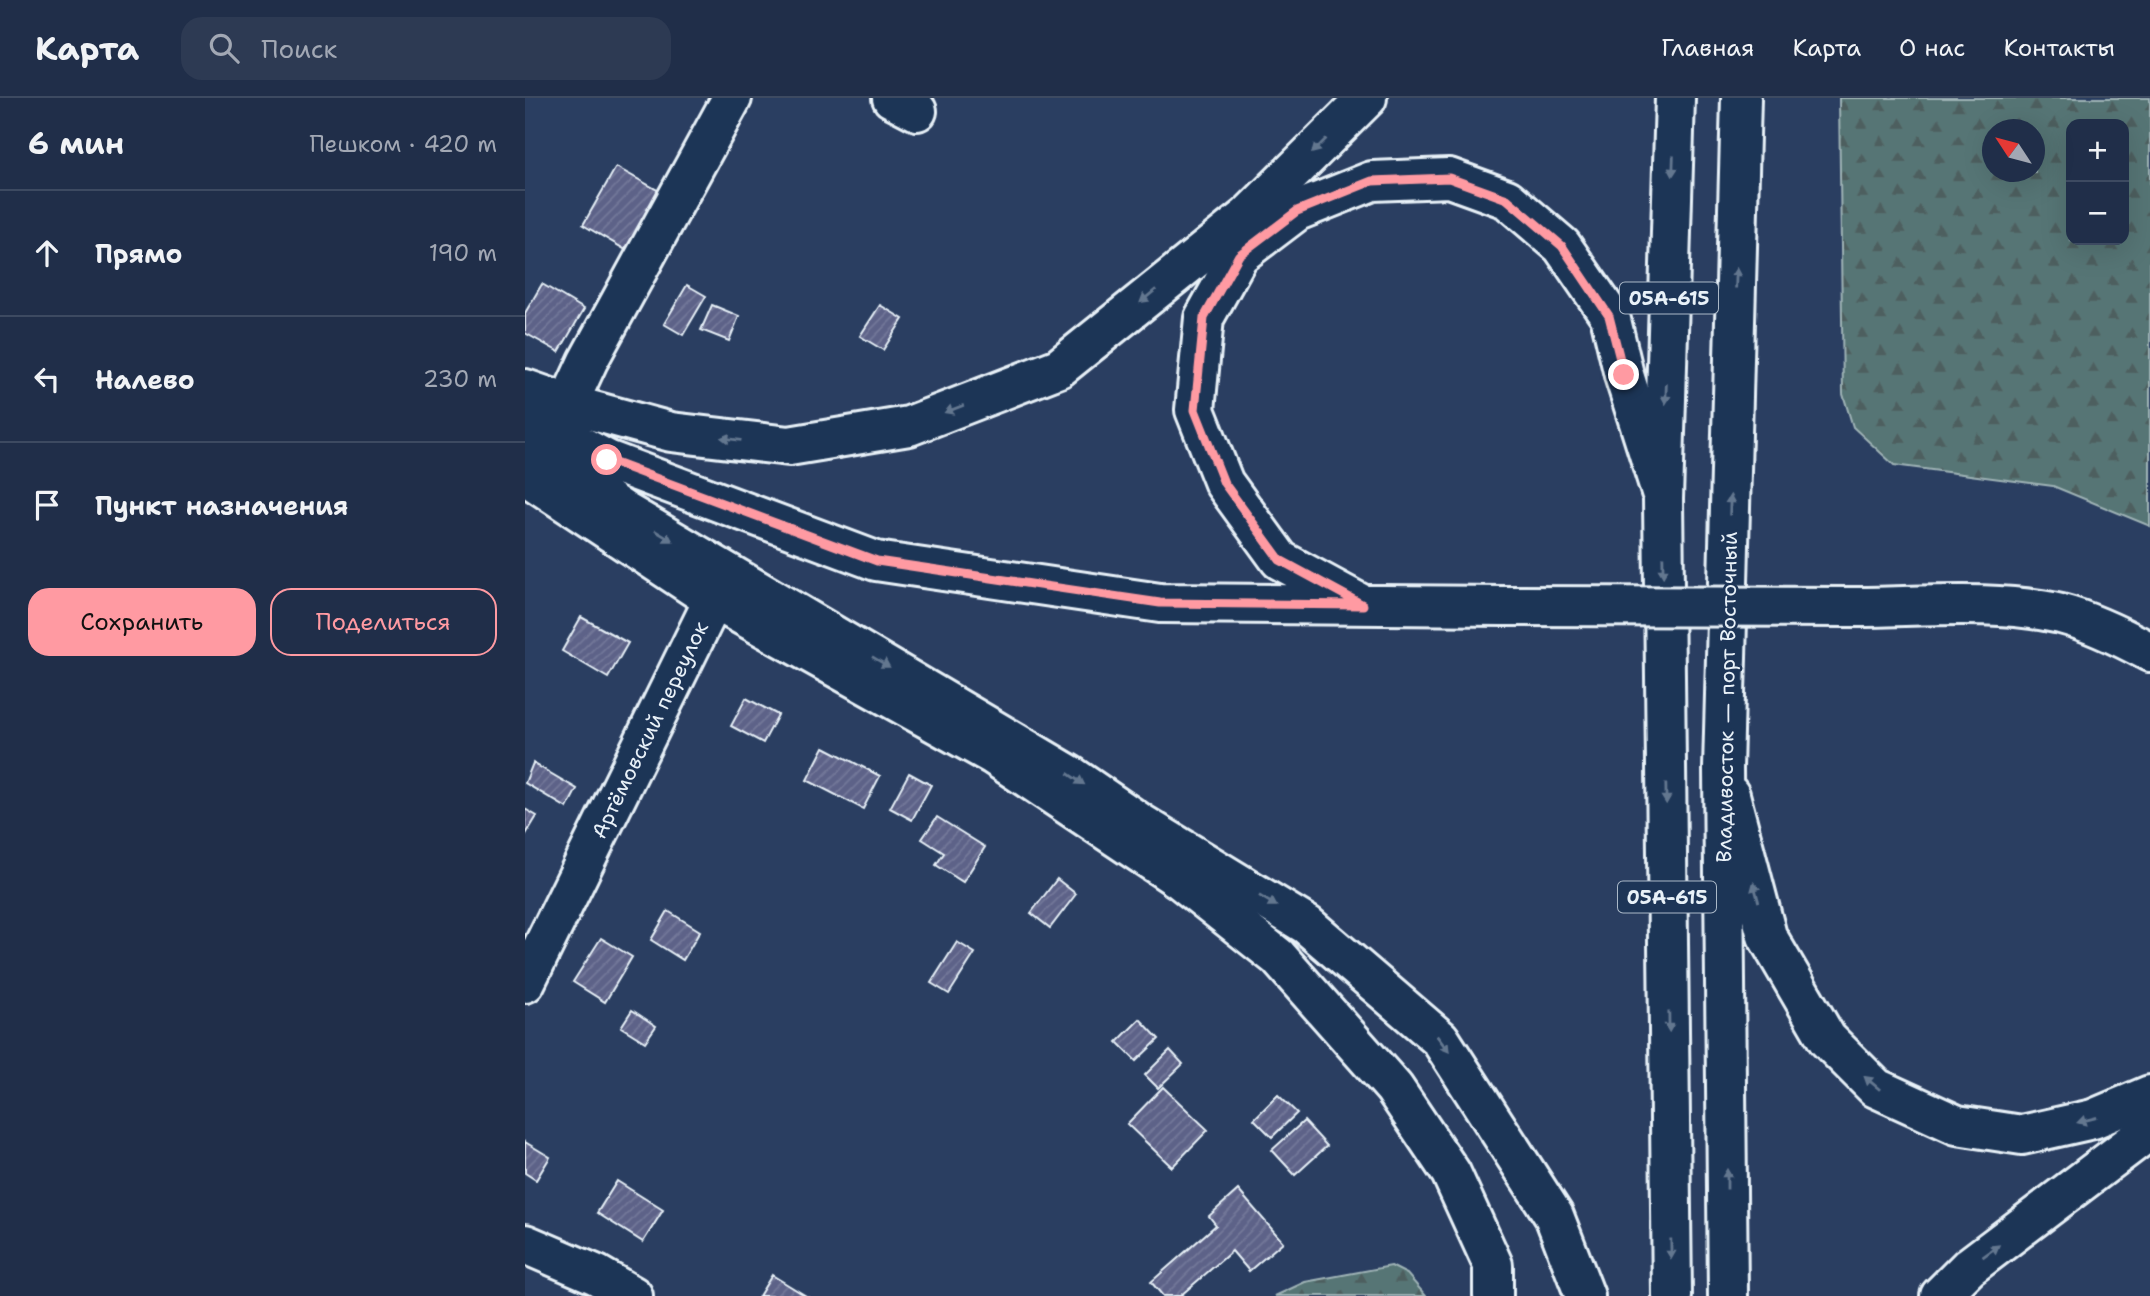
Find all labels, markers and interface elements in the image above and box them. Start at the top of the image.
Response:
search box [181,17,671,80]
text: Карта [35,26,139,71]
icon: search [205,29,243,67]
text: Поиск [261,31,337,66]
text: Главная [1661,32,1754,64]
text: Карта [1792,32,1861,64]
text: О нас [1899,32,1965,64]
text: Контакты [2003,32,2115,64]
north arrow [1982,119,2045,182]
map controls [2066,119,2129,245]
button: + [2066,119,2129,182]
text: 6 мин [28,123,124,164]
text: Пешком · 420 m [309,129,497,159]
one-way arrow [1311,137,1327,154]
one-way arrow [1667,155,1678,177]
button: − [2066,182,2129,245]
icon: ahead [28,234,66,272]
text: Прямо [95,236,183,271]
text: 190 m [429,238,497,268]
one-way arrow [1731,267,1742,289]
road number: 05А-615 [1620,282,1718,314]
one-way arrow [1140,289,1158,304]
route end [1608,359,1639,390]
icon: left [28,360,66,398]
text: Налево [95,362,195,397]
text: 230 m [423,364,497,394]
one-way arrow [1660,383,1672,405]
one-way arrow [943,403,964,414]
one-way arrow [720,433,742,444]
route start [591,444,622,475]
icon: arrive [28,486,66,524]
text: Пункт назначения [95,488,348,523]
one-way arrow [1725,494,1736,516]
one-way arrow [654,530,673,542]
street label: Владивосток — порт Восточный [1710,531,1744,863]
one-way arrow [1658,556,1669,578]
button: Сохранить [28,588,256,656]
button: Поделиться [270,588,497,656]
street label: Артёмовский переулок [585,617,715,843]
one-way arrow [871,656,890,668]
one-way arrow [1066,772,1085,785]
one-way arrow [1660,784,1672,806]
one-way arrow [1750,881,1761,903]
road number: 05А-615 [1618,882,1716,912]
one-way arrow [1258,895,1277,907]
one-way arrow [1663,1011,1675,1033]
one-way arrow [1436,1035,1450,1054]
one-way arrow [1864,1076,1881,1091]
one-way arrow [2076,1115,2098,1126]
one-way arrow [1721,1168,1733,1190]
one-way arrow [1666,1239,1677,1261]
one-way arrow [1982,1244,2000,1258]

